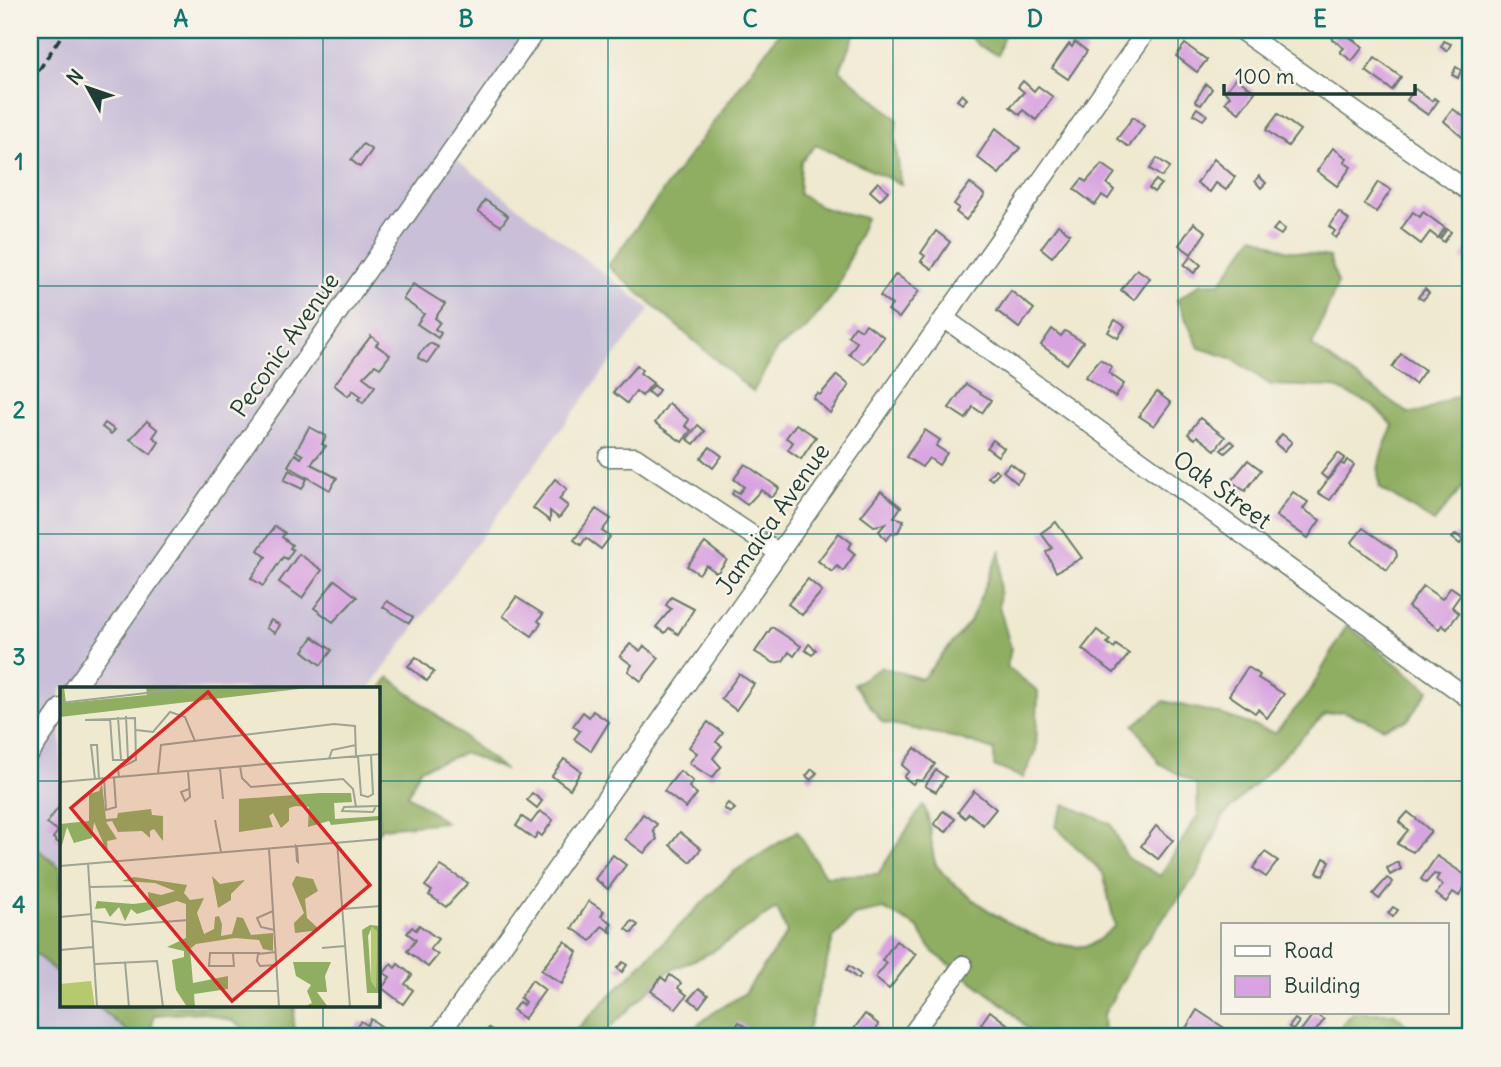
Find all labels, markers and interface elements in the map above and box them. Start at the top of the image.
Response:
text: A [174,4,189,33]
text: B [458,4,474,33]
text: C [742,4,758,33]
text: D [1027,4,1043,33]
text: E [1313,4,1327,33]
north arrow [52,52,122,122]
scale bar [1224,52,1415,96]
text: 100 m [1235,63,1294,90]
text: N [62,64,88,90]
text: 1 [14,147,24,176]
street label: Peconic Avenue [223,266,345,422]
text: 2 [13,395,26,424]
street label: Jamaica Avenue [709,437,835,600]
street label: Oak Street [1168,443,1278,535]
text: 3 [12,642,26,671]
inset map [60,687,380,1007]
text: 4 [12,890,26,919]
legend [1221,923,1448,1014]
text: Road [1284,937,1333,964]
text: Building [1284,972,1360,999]

